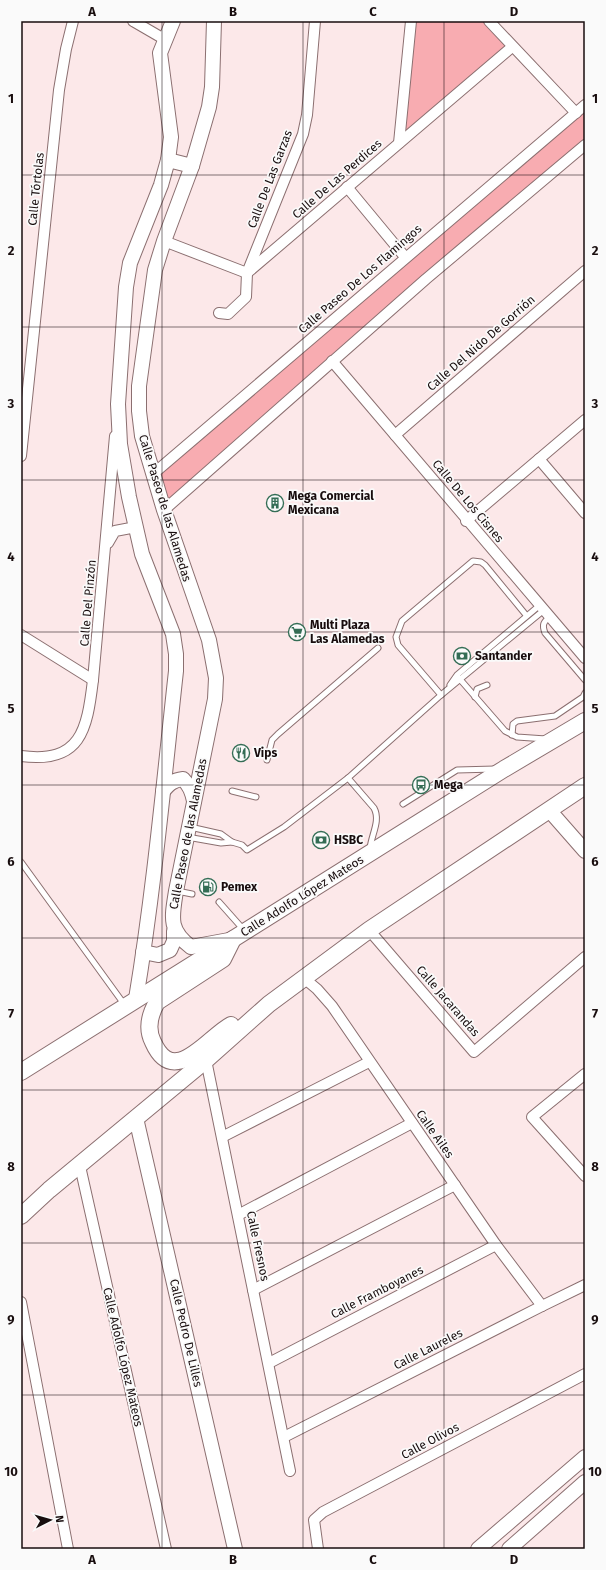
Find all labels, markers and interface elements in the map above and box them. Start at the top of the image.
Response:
text: A [87,4,96,19]
text: B [229,4,237,19]
text: C [369,4,377,19]
text: D [510,4,519,19]
text: 1 [8,91,14,106]
text: 1 [592,91,598,106]
street label: Calle De Las Garzas [245,128,295,230]
street label: Calle De Las Perdices [289,136,385,222]
street label: Calle Tórtolas [25,151,47,226]
street label: Calle Paseo De Los Flamingos [295,221,425,336]
text: 2 [8,243,15,258]
text: 2 [592,243,599,258]
street label: Calle Del Nido De Gorrión [424,292,538,394]
text: 3 [7,396,15,411]
text: 3 [591,396,599,411]
street label: Calle Paseo de las Alamedas [136,433,194,584]
street label: Calle De Los Cisnes [429,457,507,545]
place label: Mega Comercial Mexicana [288,489,374,517]
building icon: Mega Comercial Mexicana [265,493,285,513]
text: 4 [7,549,15,564]
text: 4 [591,549,599,564]
street label: Calle Del Pinzón [77,559,99,647]
place label: Multi Plaza Las Alamedas [310,618,385,646]
supermarket icon: Multi Plaza Las Alamedas [287,622,307,642]
bank icon: Santander [452,646,472,666]
place label: Santander [475,649,532,663]
text: 5 [8,701,15,716]
text: 5 [592,701,599,716]
restaurant icon: Vips [231,743,251,763]
place label: Vips [253,746,277,760]
street label: Calle Paseo de las Alamedas [167,757,210,911]
bus stop icon: Mega [411,775,431,795]
place label: Mega [434,778,463,792]
bank icon: HSBC [311,830,331,850]
place label: HSBC [334,833,363,847]
street label: Calle Adolfo López Mateos [238,852,366,940]
text: 6 [7,854,15,869]
text: 6 [591,854,599,869]
fuel station icon: Pemex [198,877,218,897]
place label: Pemex [221,880,258,894]
street label: Calle Jacarandas [414,963,483,1039]
text: 7 [8,1006,14,1021]
text: 7 [592,1006,598,1021]
street label: Calle Ailes [413,1107,457,1161]
text: 8 [7,1159,15,1174]
text: 8 [591,1159,599,1174]
street label: Calle Fresnos [244,1210,272,1283]
street label: Calle Framboyanes [329,1262,426,1321]
street label: Calle Pedro De Lilles [167,1278,205,1389]
street label: Calle Adolfo López Mateos [100,1286,146,1428]
text: 9 [7,1312,15,1327]
text: 9 [591,1312,599,1327]
street label: Calle Laureles [391,1325,465,1372]
street label: Calle Olivos [399,1420,462,1462]
text: 10 [4,1464,18,1479]
text: 10 [588,1464,602,1479]
north arrow [30,1500,70,1540]
text: N [53,1515,66,1523]
text: A [87,1552,96,1567]
text: B [229,1552,237,1567]
text: C [369,1552,377,1567]
text: D [510,1552,519,1567]

